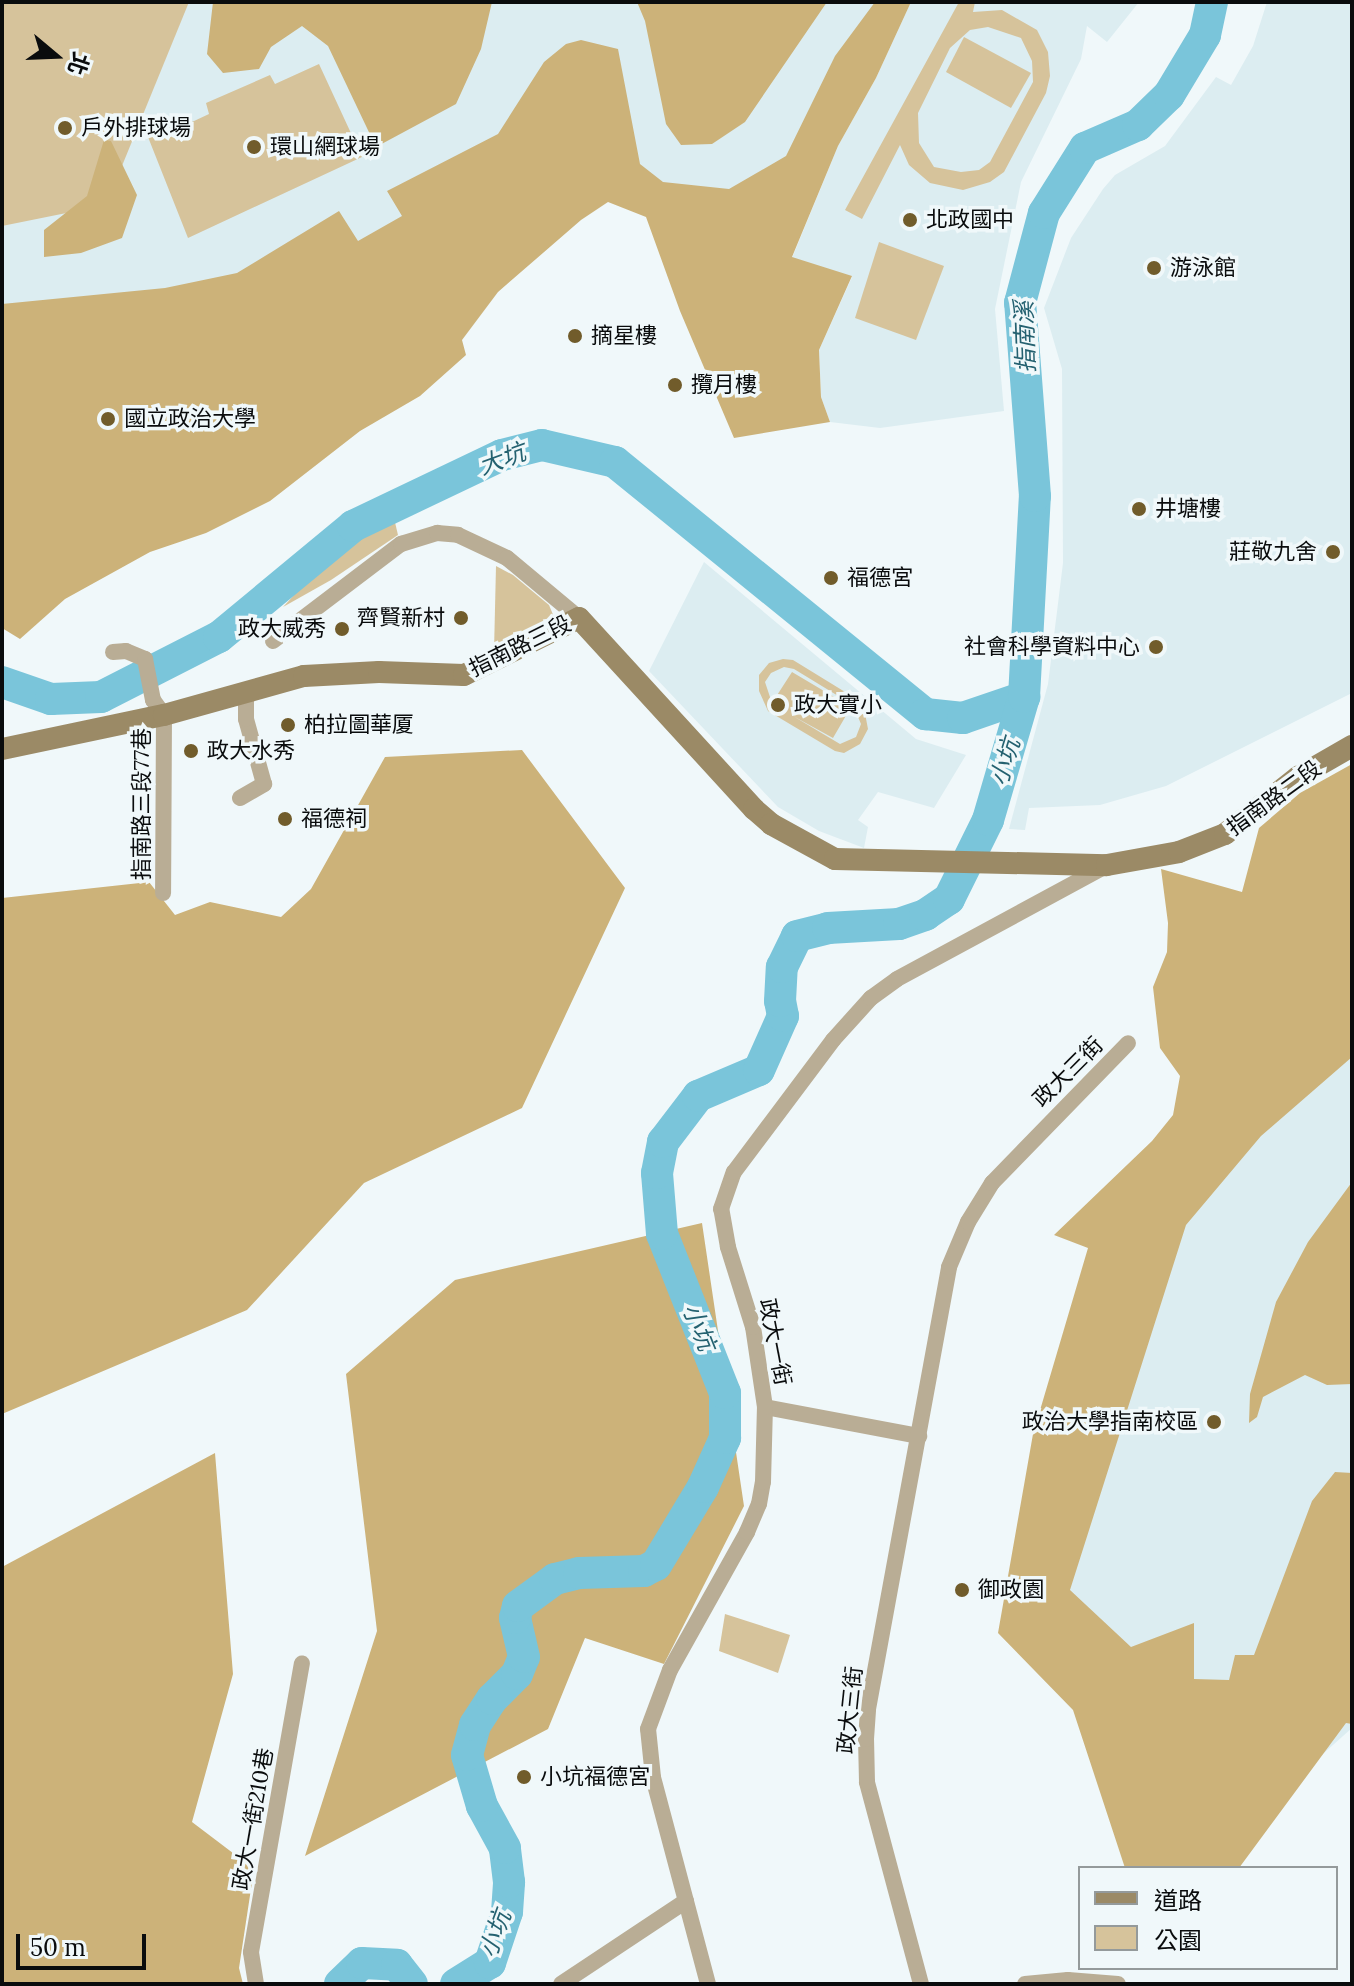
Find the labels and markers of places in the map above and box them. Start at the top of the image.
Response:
place label: 戶外排球場 [81,115,191,141]
marker: 戶外排球場 [56,119,74,137]
place label: 環山網球場 [270,134,380,160]
marker: 環山網球場 [245,138,263,156]
place label: 北政國中 [926,207,1014,233]
marker: 北政國中 [901,211,919,229]
place label: 游泳館 [1170,255,1236,281]
marker: 游泳館 [1145,259,1163,277]
place label: 摘星樓 [591,323,657,349]
marker: 摘星樓 [566,327,584,345]
place label: 攬月樓 [691,372,757,398]
marker: 攬月樓 [666,376,684,394]
place label: 國立政治大學 [124,406,256,432]
marker: 國立政治大學 [99,410,117,428]
place label: 井塘樓 [1155,496,1221,522]
marker: 井塘樓 [1130,500,1148,518]
place label: 莊敬九舍 [1229,539,1317,565]
marker: 莊敬九舍 [1324,543,1342,561]
place label: 福德宮 [847,565,913,591]
marker: 福德宮 [822,569,840,587]
place label: 齊賢新村 [357,605,445,631]
marker: 齊賢新村 [452,609,470,627]
place label: 政大威秀 [238,616,326,642]
marker: 政大威秀 [333,620,351,638]
place label: 社會科學資料中心 [964,634,1140,660]
marker: 社會科學資料中心 [1147,638,1165,656]
place label: 政大實小 [794,692,882,718]
marker: 政大實小 [769,696,787,714]
place label: 柏拉圖華厦 [304,712,414,738]
marker: 柏拉圖華厦 [279,716,297,734]
place label: 政大水秀 [207,738,295,764]
marker: 政大水秀 [182,742,200,760]
place label: 福德祠 [301,806,367,832]
marker: 福德祠 [276,810,294,828]
place label: 政治大學指南校區 [1022,1409,1198,1435]
marker: 政治大學指南校區 [1205,1413,1223,1431]
place label: 御政園 [978,1577,1044,1603]
marker: 御政園 [953,1581,971,1599]
place label: 小坑福德宮 [540,1764,650,1790]
marker: 小坑福德宮 [515,1768,533,1786]

